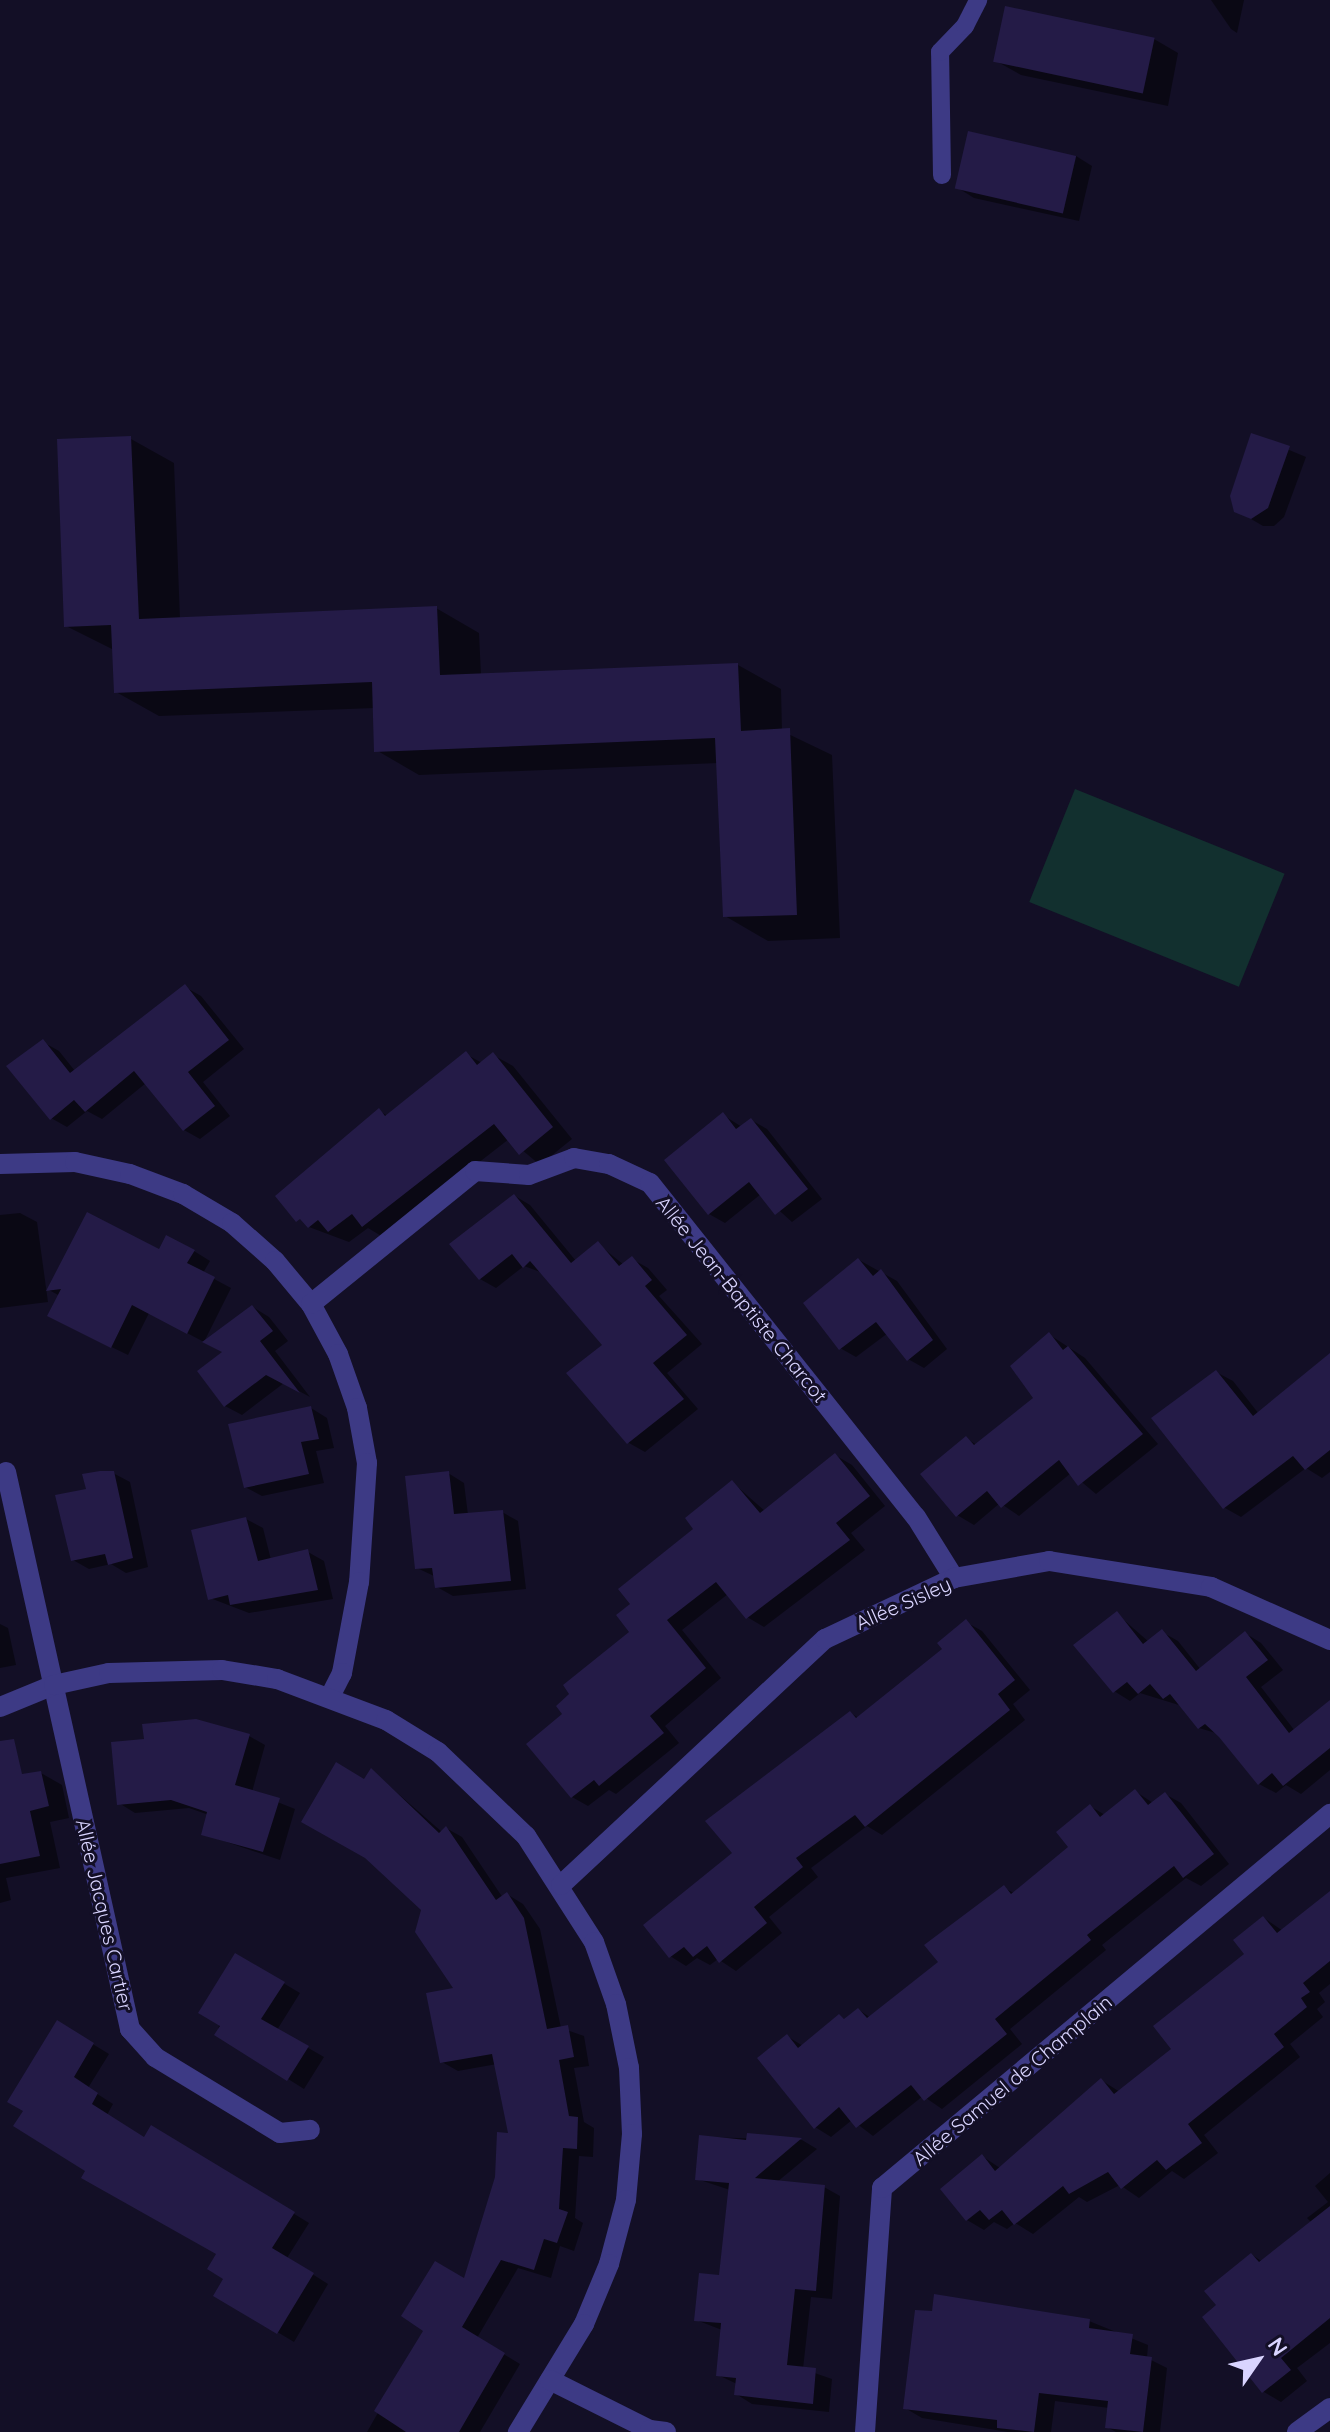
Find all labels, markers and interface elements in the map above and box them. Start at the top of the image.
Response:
street label: Allée Jean-Baptiste Charcot [651,1191,833,1407]
street label: Allée Sisley [852,1571,954,1635]
street label: Allée Jacques Cartier [71,1817,139,2013]
street label: Allée Samuel de Champlain [908,1990,1116,2170]
north arrow [1218,2320,1298,2400]
text: N [1262,2332,1294,2361]

